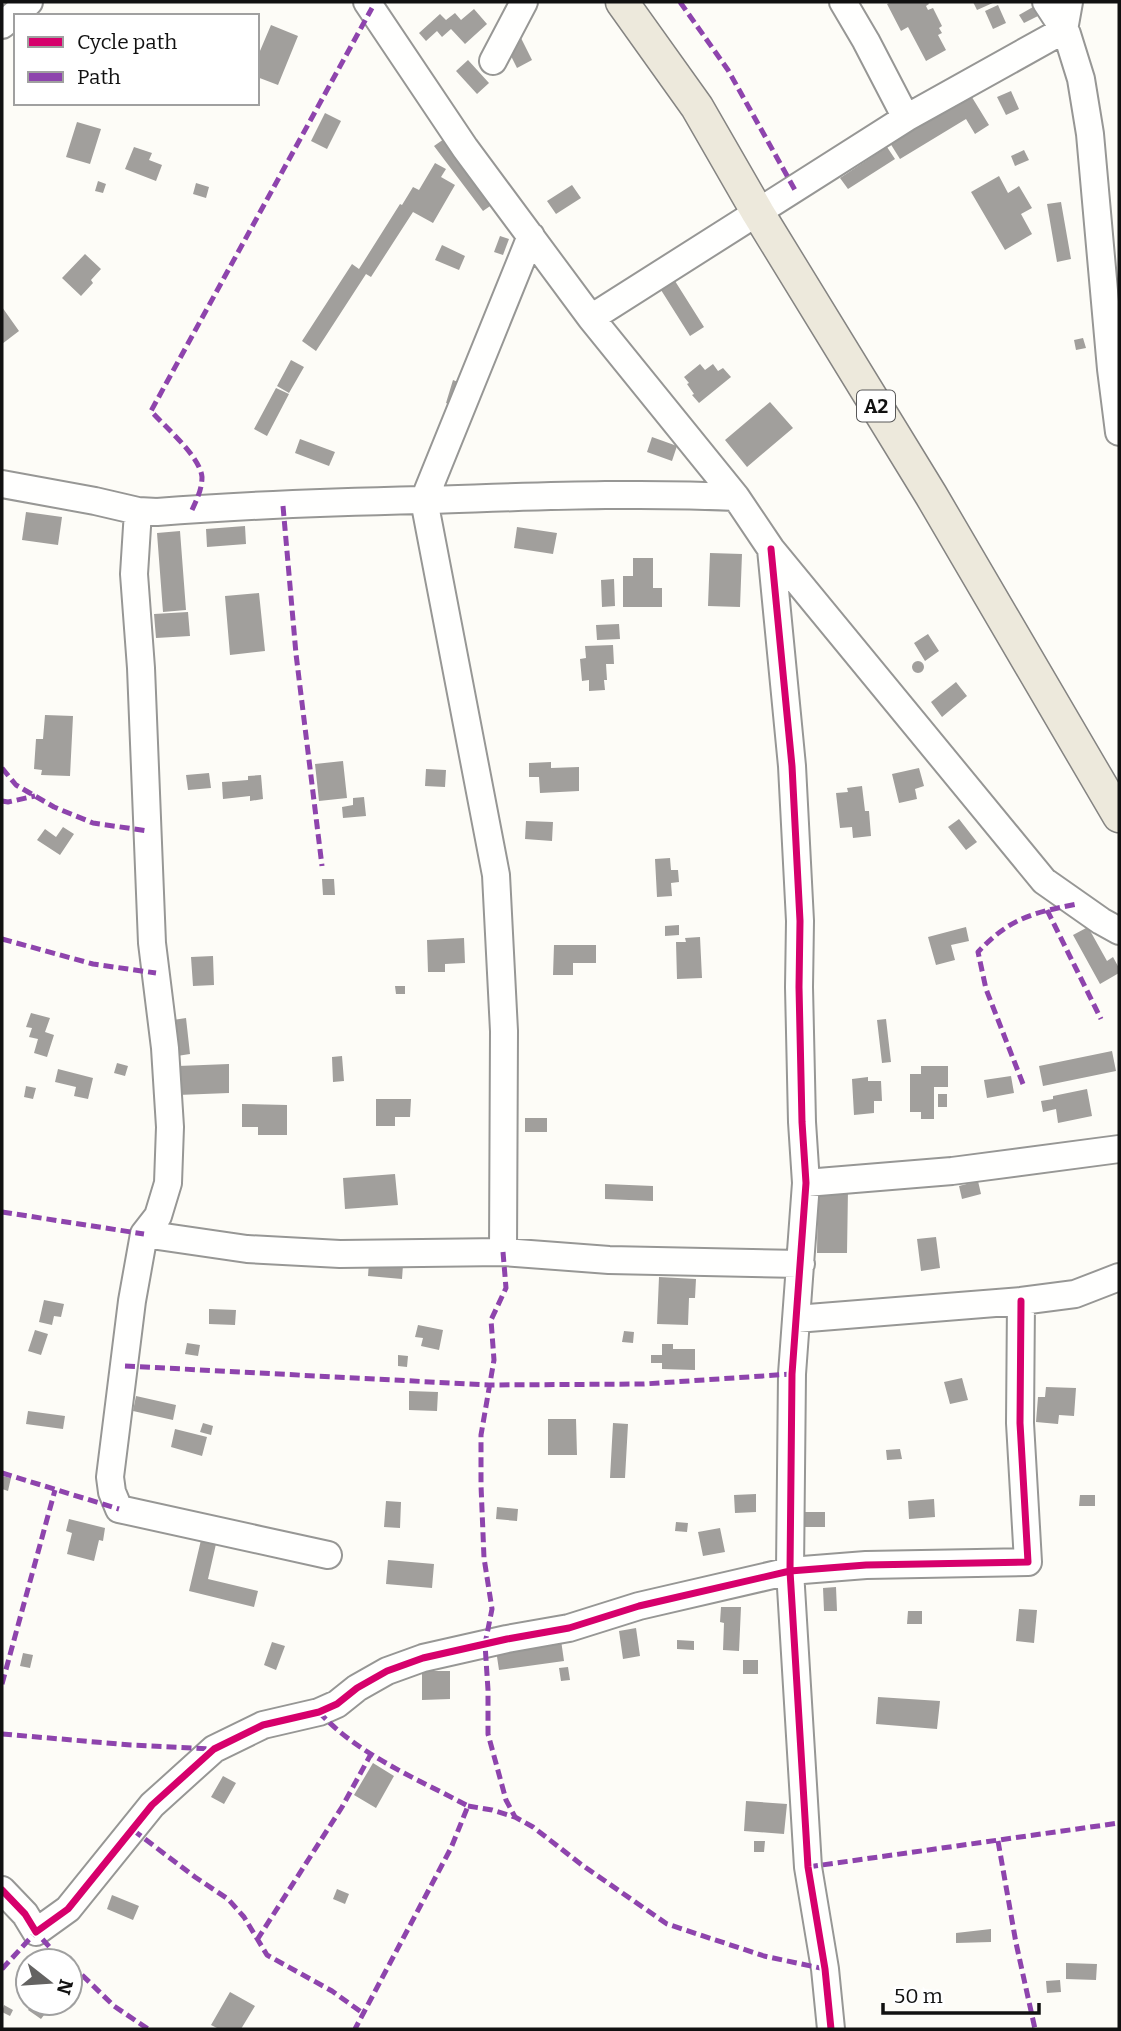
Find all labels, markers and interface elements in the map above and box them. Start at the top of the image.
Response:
legend [14,14,259,105]
text: Cycle path [77,29,177,55]
text: Path [77,64,121,90]
road number: A2 [857,390,895,422]
north arrow [14,1947,84,2017]
scale bar [883,1972,1039,2016]
text: N [52,1976,78,1998]
text: 50 m [894,1983,943,2009]

